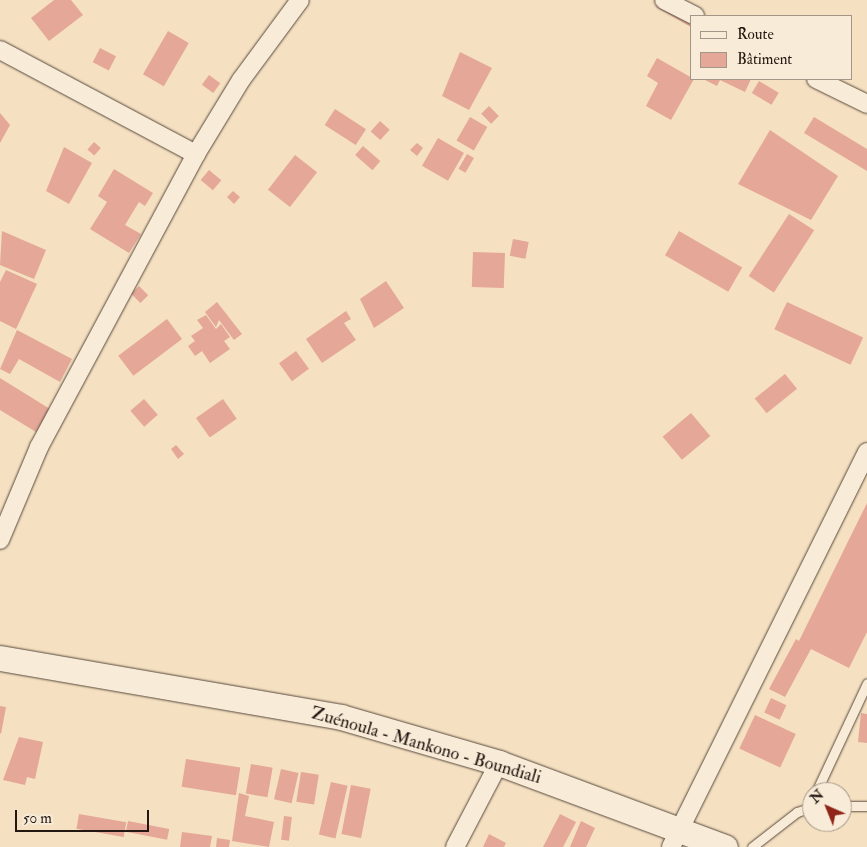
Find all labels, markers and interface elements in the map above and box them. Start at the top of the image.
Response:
legend [690,15,852,80]
text: Route [737,25,774,44]
text: Bâtiment [737,50,792,69]
street label: Zuénoula - Mankono - Boundiali [309,703,543,789]
north arrow [802,782,852,832]
text: N [807,786,827,807]
scale bar [18,800,151,832]
text: 50 m [23,809,52,828]

